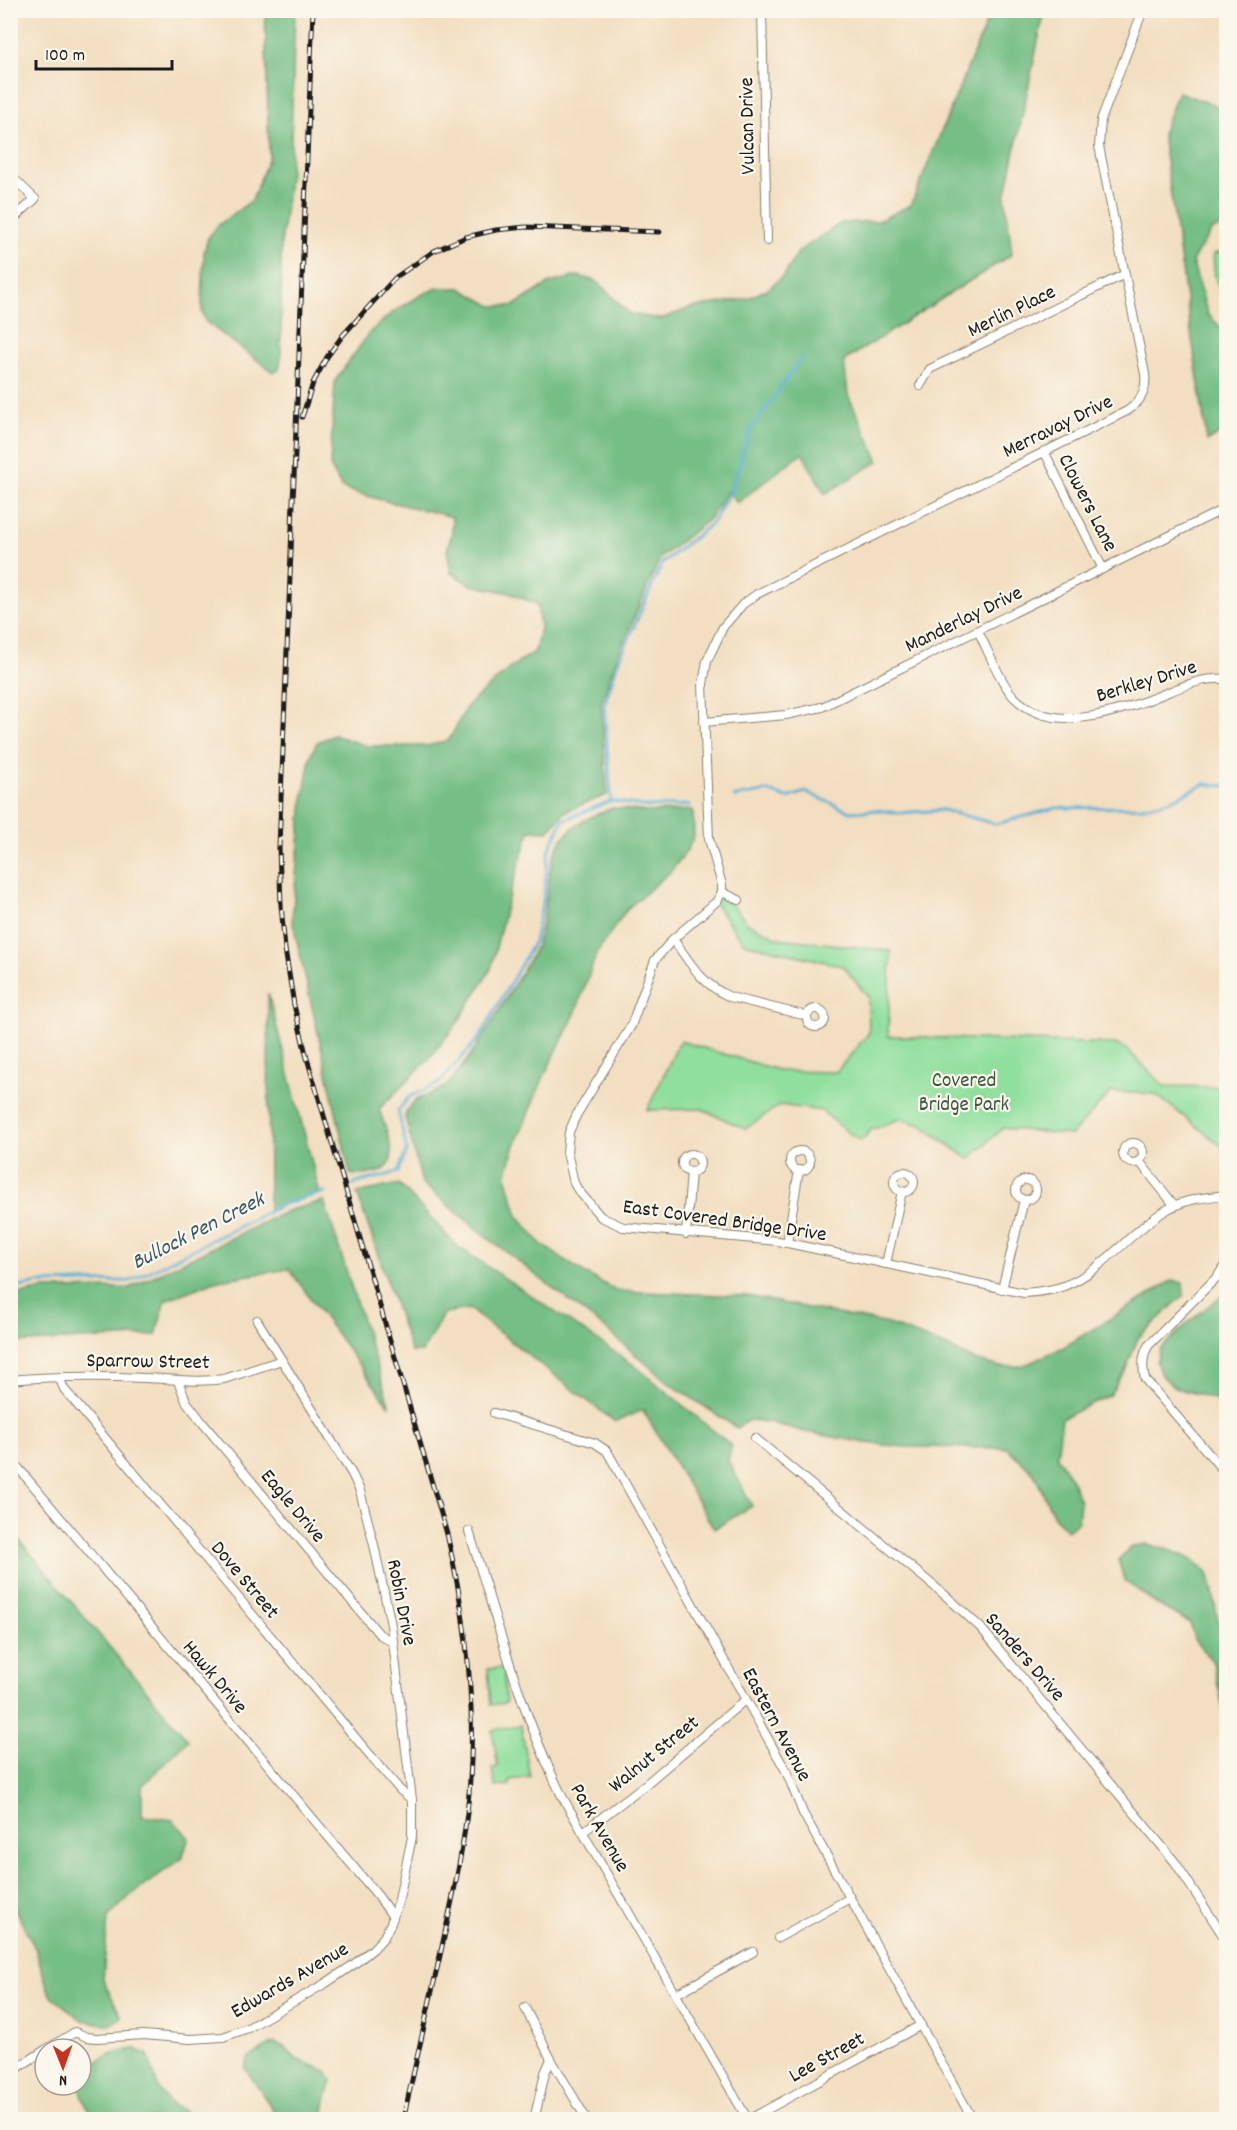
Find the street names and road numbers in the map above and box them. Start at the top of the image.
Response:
street label: Vulcan Drive [733,77,765,175]
street label: Merlin Place [963,278,1061,347]
street label: Merravay Drive [998,388,1119,467]
street label: Clowers Lane [1049,449,1124,558]
street label: Manderlay Drive [900,579,1028,662]
street label: Berkley Drive [1093,653,1201,712]
street label: East Covered Bridge Drive [621,1193,828,1251]
street label: Sparrow Street [86,1347,210,1379]
street label: Eagle Drive [252,1464,332,1550]
street label: Dove Street [202,1535,286,1627]
street label: Robin Drive [377,1557,423,1648]
street label: Sanders Drive [976,1607,1071,1709]
street label: Hawk Drive [174,1635,253,1721]
street label: Eastern Avenue [733,1663,818,1788]
street label: Walnut Street [603,1709,707,1801]
street label: Park Avenue [561,1779,636,1878]
street label: Edwards Avenue [226,1936,355,2027]
street label: Lee Street [784,2025,871,2092]

